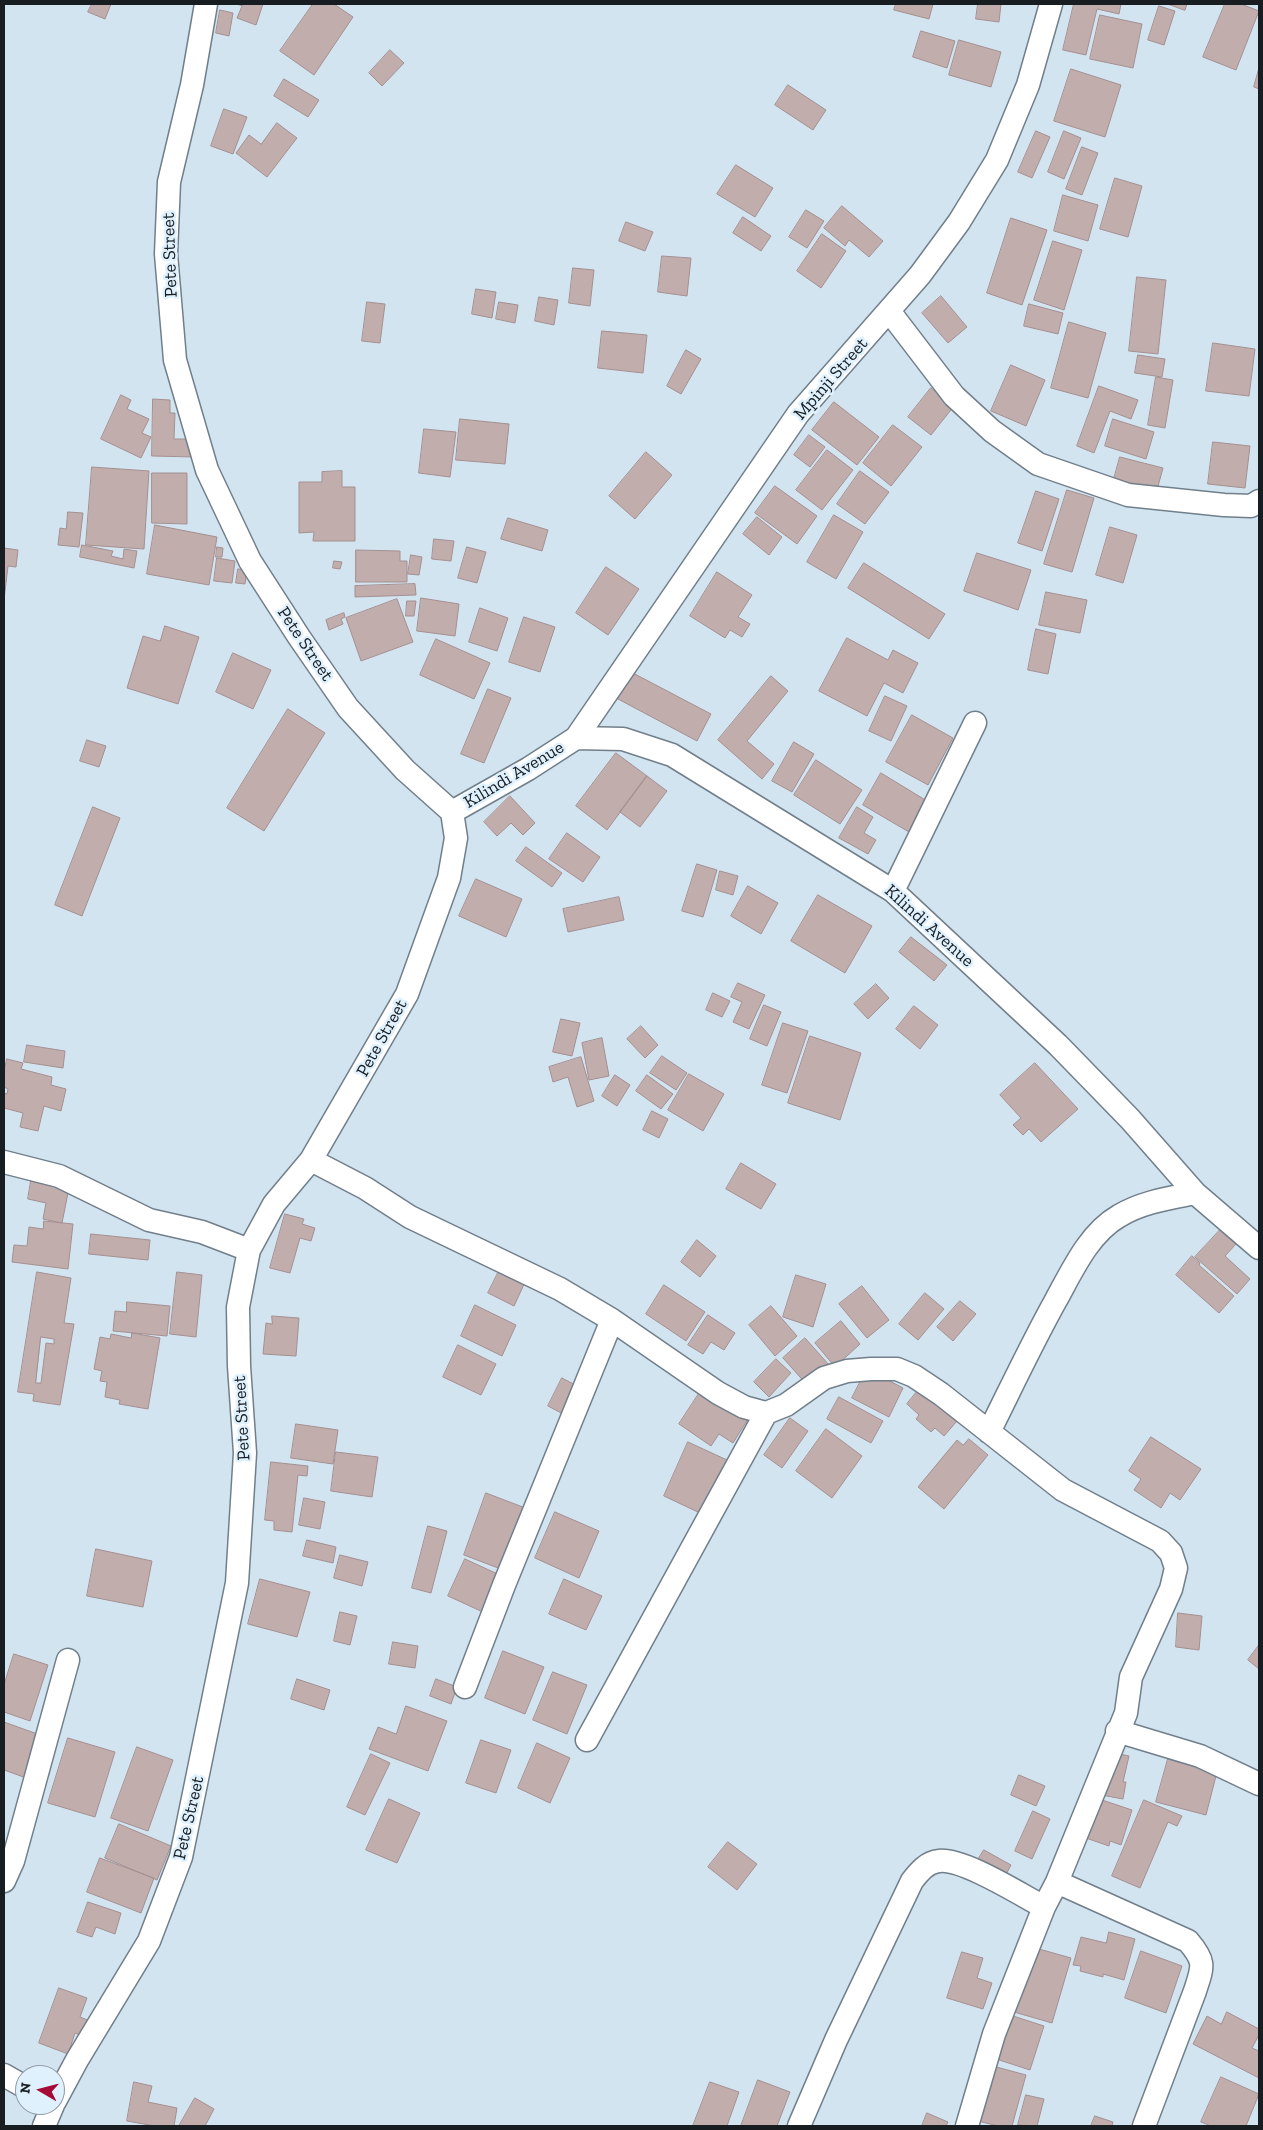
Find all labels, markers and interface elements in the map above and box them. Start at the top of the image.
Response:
street label: Pete Street [158,212,182,298]
street label: Mpinji Street [789,333,873,425]
street label: Pete Street [272,603,338,685]
street label: Kilindi Avenue [460,737,568,813]
street label: Kilindi Avenue [880,880,978,972]
street label: Pete Street [352,996,412,1080]
street label: Pete Street [229,1375,255,1461]
street label: Pete Street [169,1774,209,1862]
north arrow [15,2065,65,2115]
text: N [16,2082,35,2094]

